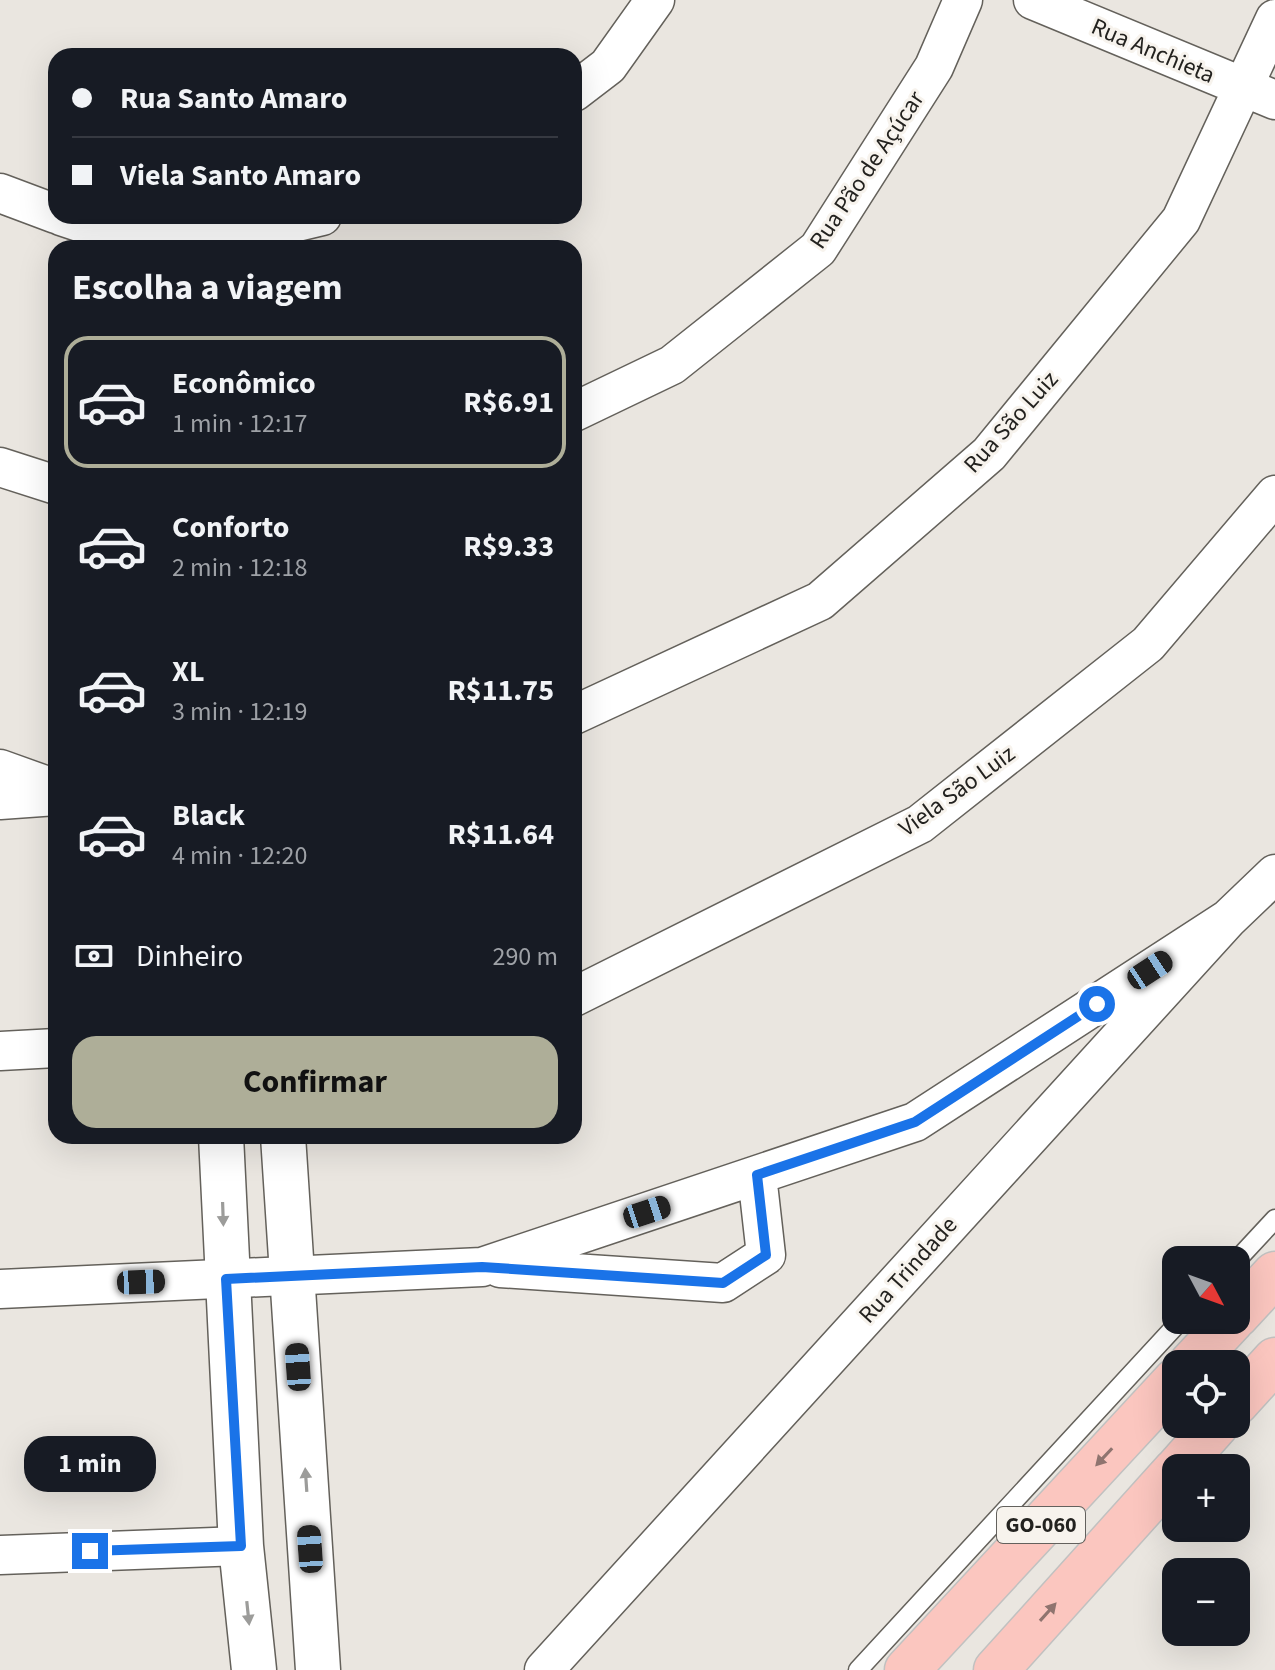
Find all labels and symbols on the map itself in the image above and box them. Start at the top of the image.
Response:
street label: Rua Anchieta [1086,9,1220,93]
street label: Rua Pão de Açúcar [801,83,933,256]
street label: Rua São Luiz [956,363,1066,481]
street label: Viela São Luiz [891,737,1023,845]
car [1123,947,1177,993]
route start [1079,986,1115,1022]
car [620,1193,674,1231]
one-way arrow [217,1202,230,1227]
street label: Rua Trindade [850,1209,966,1331]
north arrow [1162,1246,1250,1334]
car [117,1269,165,1295]
car [284,1342,312,1392]
callout: 1 min [24,1435,156,1491]
one-way arrow [1095,1447,1113,1466]
one-way arrow [299,1467,312,1492]
road number: GO-060 [997,1507,1085,1543]
car [296,1524,324,1574]
route end [72,1533,108,1569]
one-way arrow [241,1601,254,1626]
one-way arrow [1039,1602,1057,1622]

